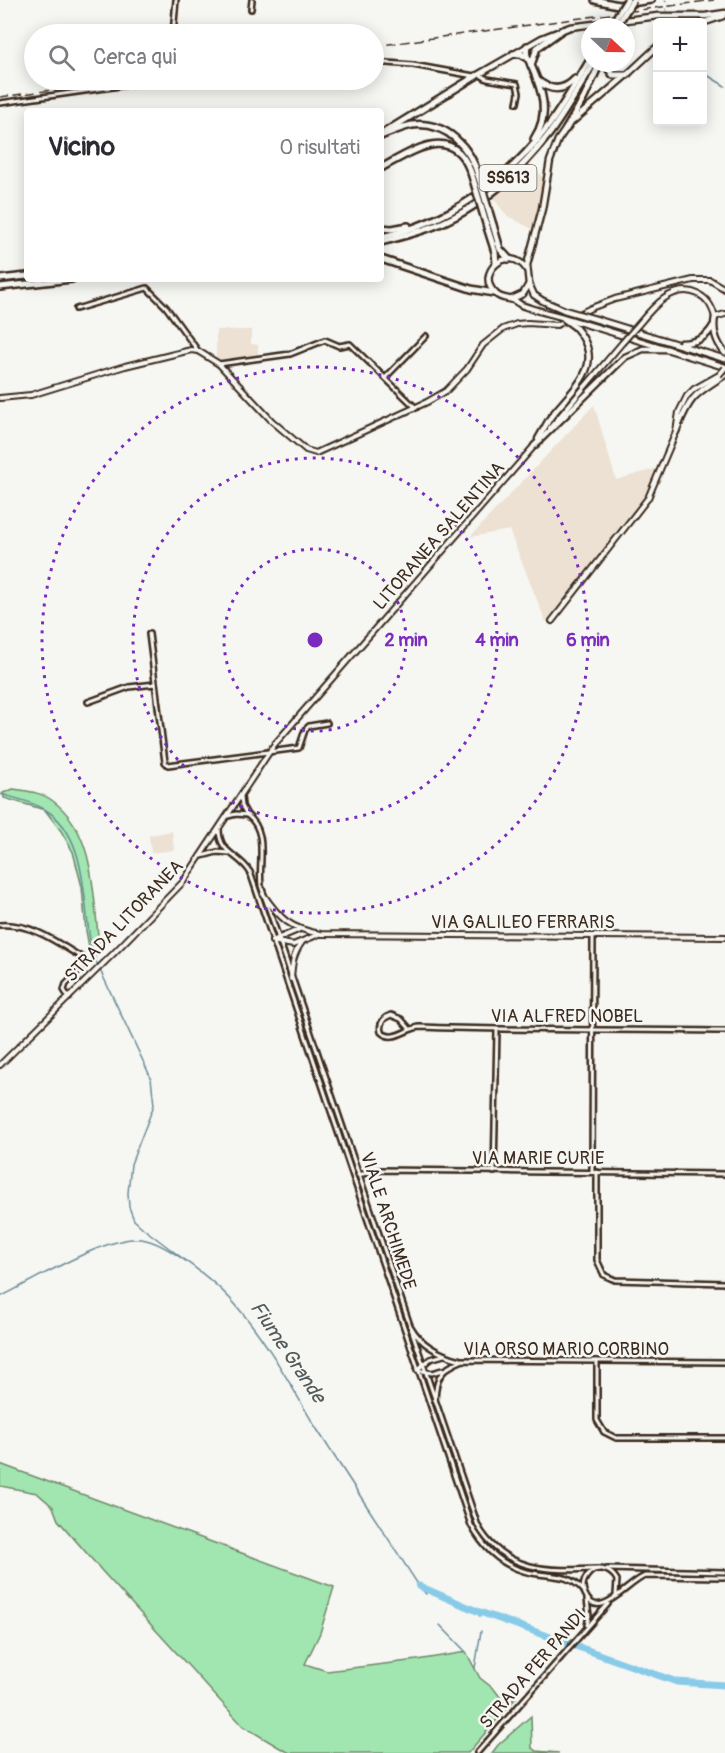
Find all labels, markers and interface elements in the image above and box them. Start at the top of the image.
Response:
north arrow [581,18,635,72]
map controls [653,18,707,126]
button: + [653,18,707,72]
search box [24,24,384,90]
icon: search [45,41,78,74]
text: Cerca qui [93,43,177,71]
button: − [653,72,707,126]
text: Vicino [48,131,115,163]
text: 0 risultati [280,135,360,160]
road number: SS613 [480,165,536,191]
street label: LITORANEA SALENTINA [368,457,510,615]
text: 2 min [384,629,428,652]
text: 4 min [475,629,519,652]
text: 6 min [566,629,610,652]
centre of rings [305,630,325,650]
street label: STRADA LITORANEA [60,855,189,987]
street label: VIA GALILEO FERRARIS [431,911,615,934]
street label: VIA ALFRED NOBEL [491,1005,643,1028]
street label: VIA MARIE CURIE [472,1147,604,1170]
street label: VIALE ARCHIMEDE [355,1149,421,1293]
water label: Fiume Grande [245,1296,332,1409]
street label: VIA ORSO MARIO CORBINO [463,1338,669,1361]
street label: STRADA PER PANDI [475,1604,591,1734]

